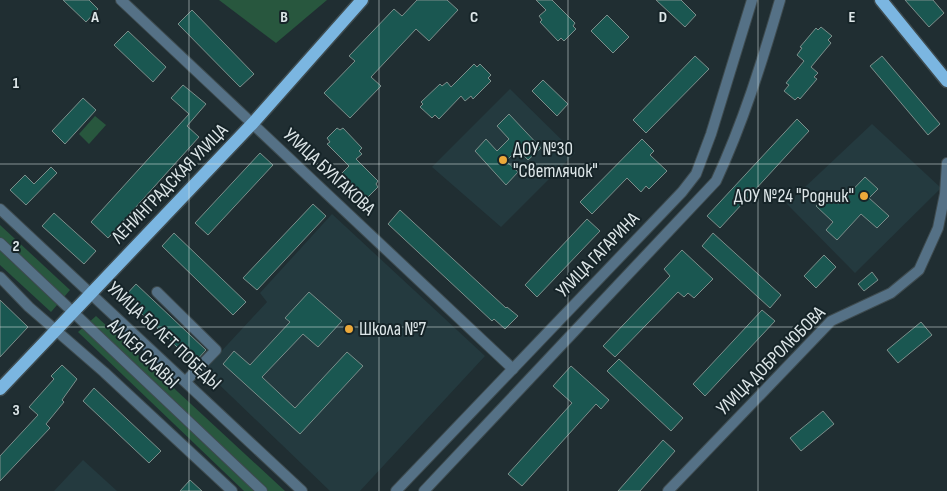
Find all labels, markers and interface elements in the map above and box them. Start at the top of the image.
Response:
text: A [90,8,99,27]
text: B [280,8,288,27]
text: C [470,8,478,27]
text: D [659,8,667,27]
text: E [849,8,856,27]
text: 1 [13,74,20,93]
street label: ЛЕНИНГРАДСКАЯ УЛИЦА [106,119,234,249]
street label: УЛИЦА БУЛГАКОВА [278,124,380,221]
place label: ДОУ №30 "Светлячок" [513,138,598,183]
marker: ДОУ №30 "Светлячок" [497,154,509,166]
place label: ДОУ №24 "Родник" [734,185,854,208]
marker: ДОУ №24 "Родник" [858,190,870,202]
street label: УЛИЦА ГАГАРИНА [552,207,645,302]
text: 2 [12,237,20,256]
street label: УЛИЦА 50 ЛЕТ ПОБЕДЫ [102,277,226,395]
street label: УЛИЦА ДОБРОЛЮБОВА [712,301,831,420]
street label: АЛЛЕЯ СЛАВЫ [102,314,184,394]
place label: Школа №7 [359,318,426,341]
marker: Школа №7 [343,323,355,335]
text: 3 [12,401,20,420]

